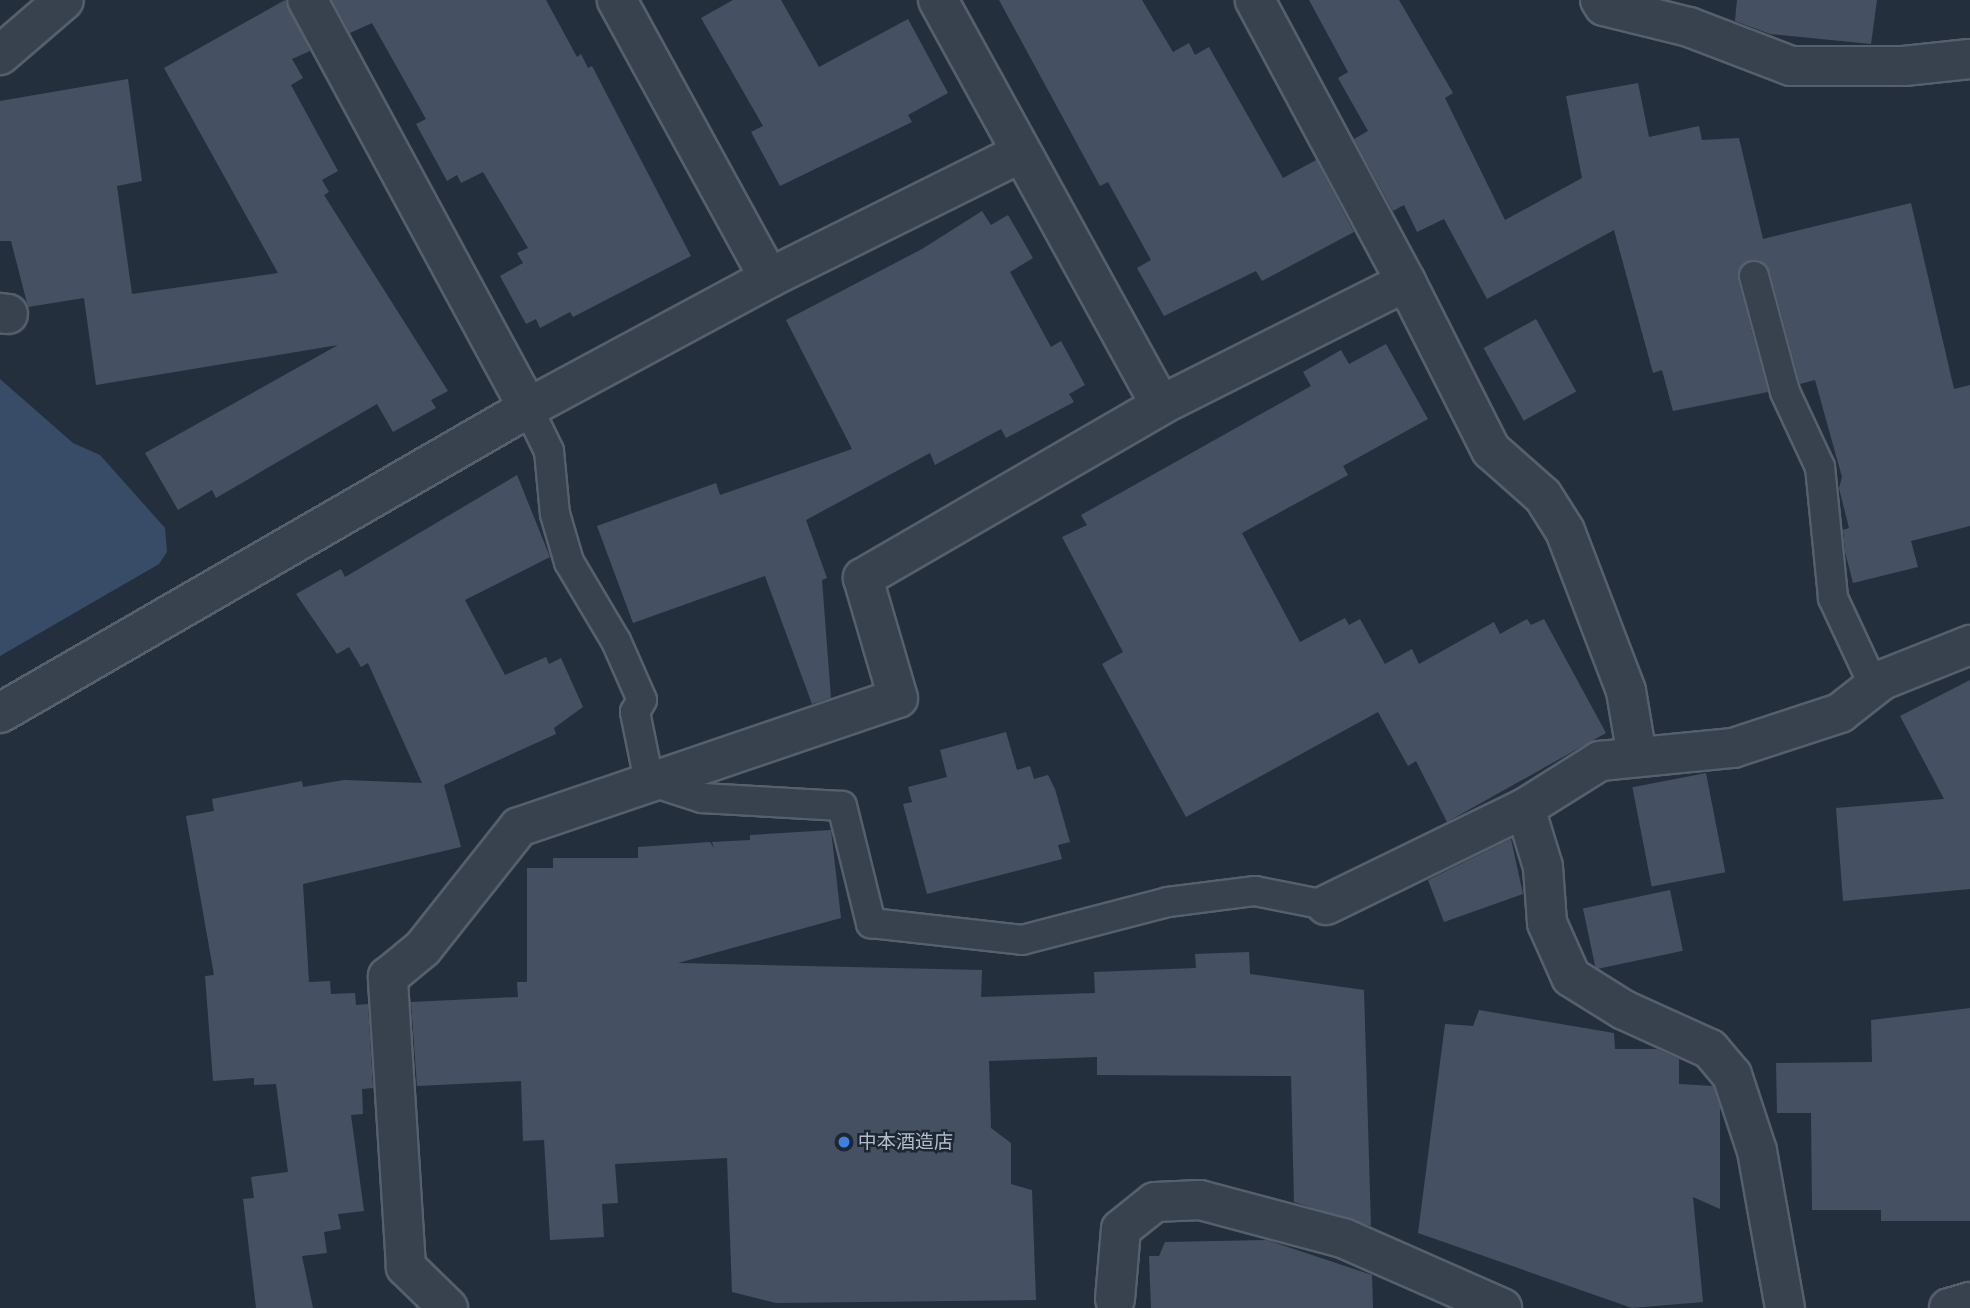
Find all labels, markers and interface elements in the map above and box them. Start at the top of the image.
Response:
place label: 中本酒造店 [858,1131,953,1153]
marker: 中本酒造店 [836,1134,852,1150]

